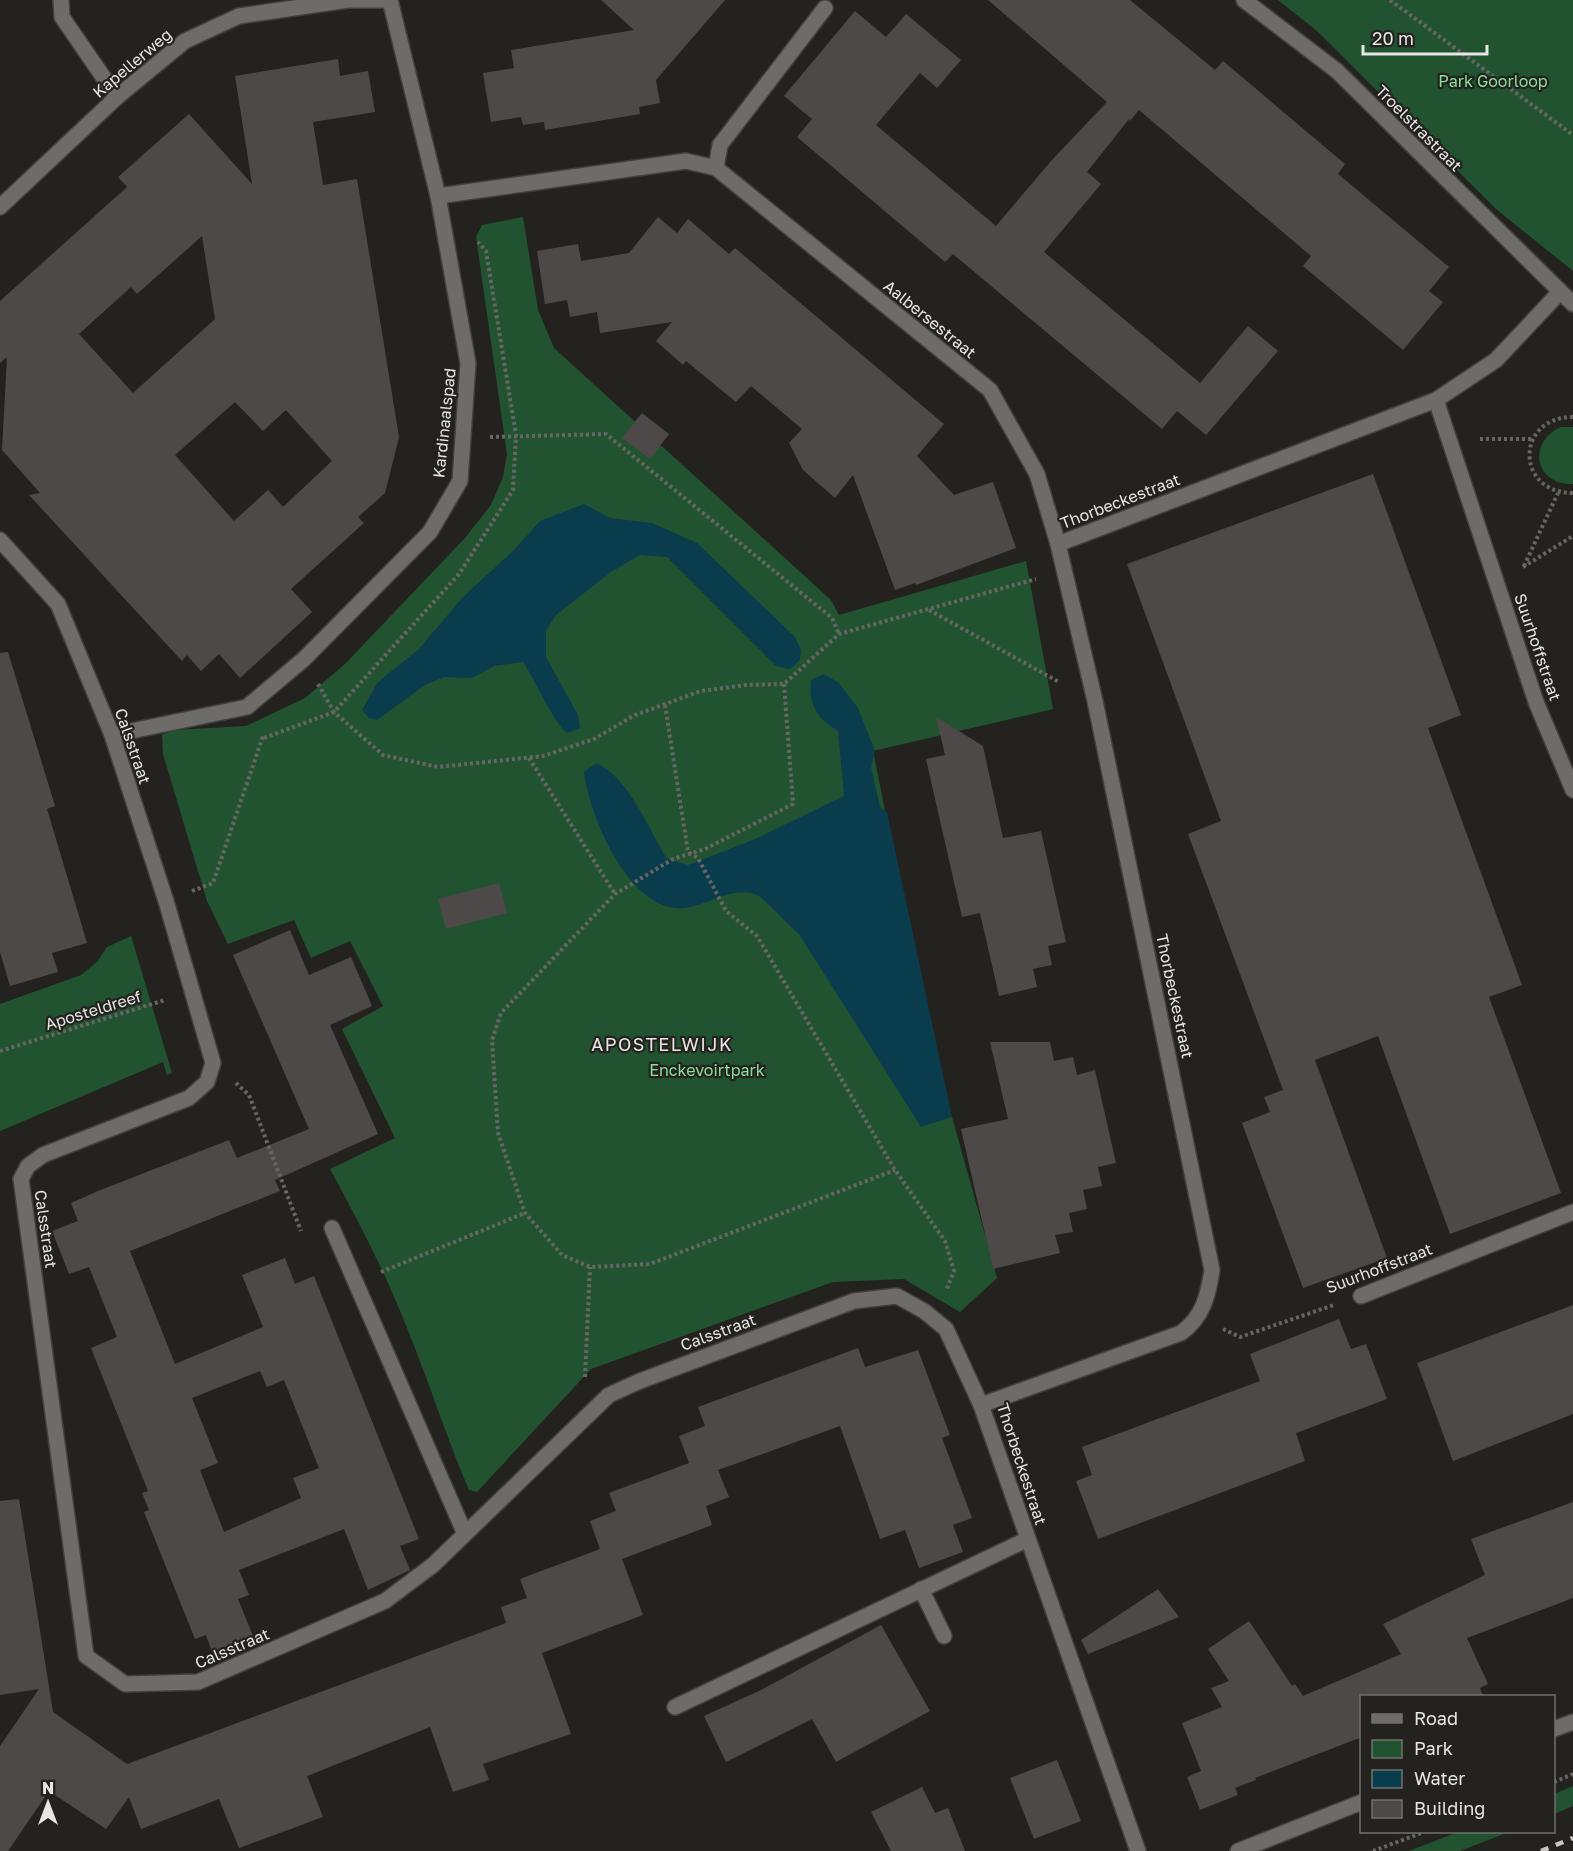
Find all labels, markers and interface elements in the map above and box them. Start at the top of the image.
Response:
scale bar [1363,18,1488,56]
street label: Kapellerweg [88,24,176,102]
text: 20 m [1372,27,1414,49]
park label: Park Goorloop [1438,71,1548,91]
street label: Troelstrastraat [1372,81,1466,175]
street label: Aalbersestraat [880,276,980,362]
street label: Kardinaalspad [428,367,460,479]
street label: Thorbeckestraat [1057,469,1183,533]
street label: Suurhoffstraat [1510,591,1566,703]
street label: Calsstraat [111,705,155,787]
street label: Thorbeckestraat [1152,932,1198,1060]
street label: Aposteldreef [43,986,144,1034]
district label: APOSTELWIJK [591,1033,733,1055]
park label: Enckevoirtpark [649,1060,765,1080]
street label: Calsstraat [31,1189,61,1269]
street label: Suurhoffstraat [1323,1239,1435,1297]
street label: Calsstraat [678,1309,758,1355]
street label: Thorbeckestraat [993,1401,1051,1527]
street label: Calsstraat [192,1623,272,1673]
legend [1360,1695,1555,1833]
text: Road [1414,1707,1458,1729]
text: Park [1414,1737,1453,1759]
text: Water [1414,1767,1465,1789]
north arrow [18,1773,78,1833]
text: N [42,1778,54,1798]
text: Building [1414,1797,1485,1819]

